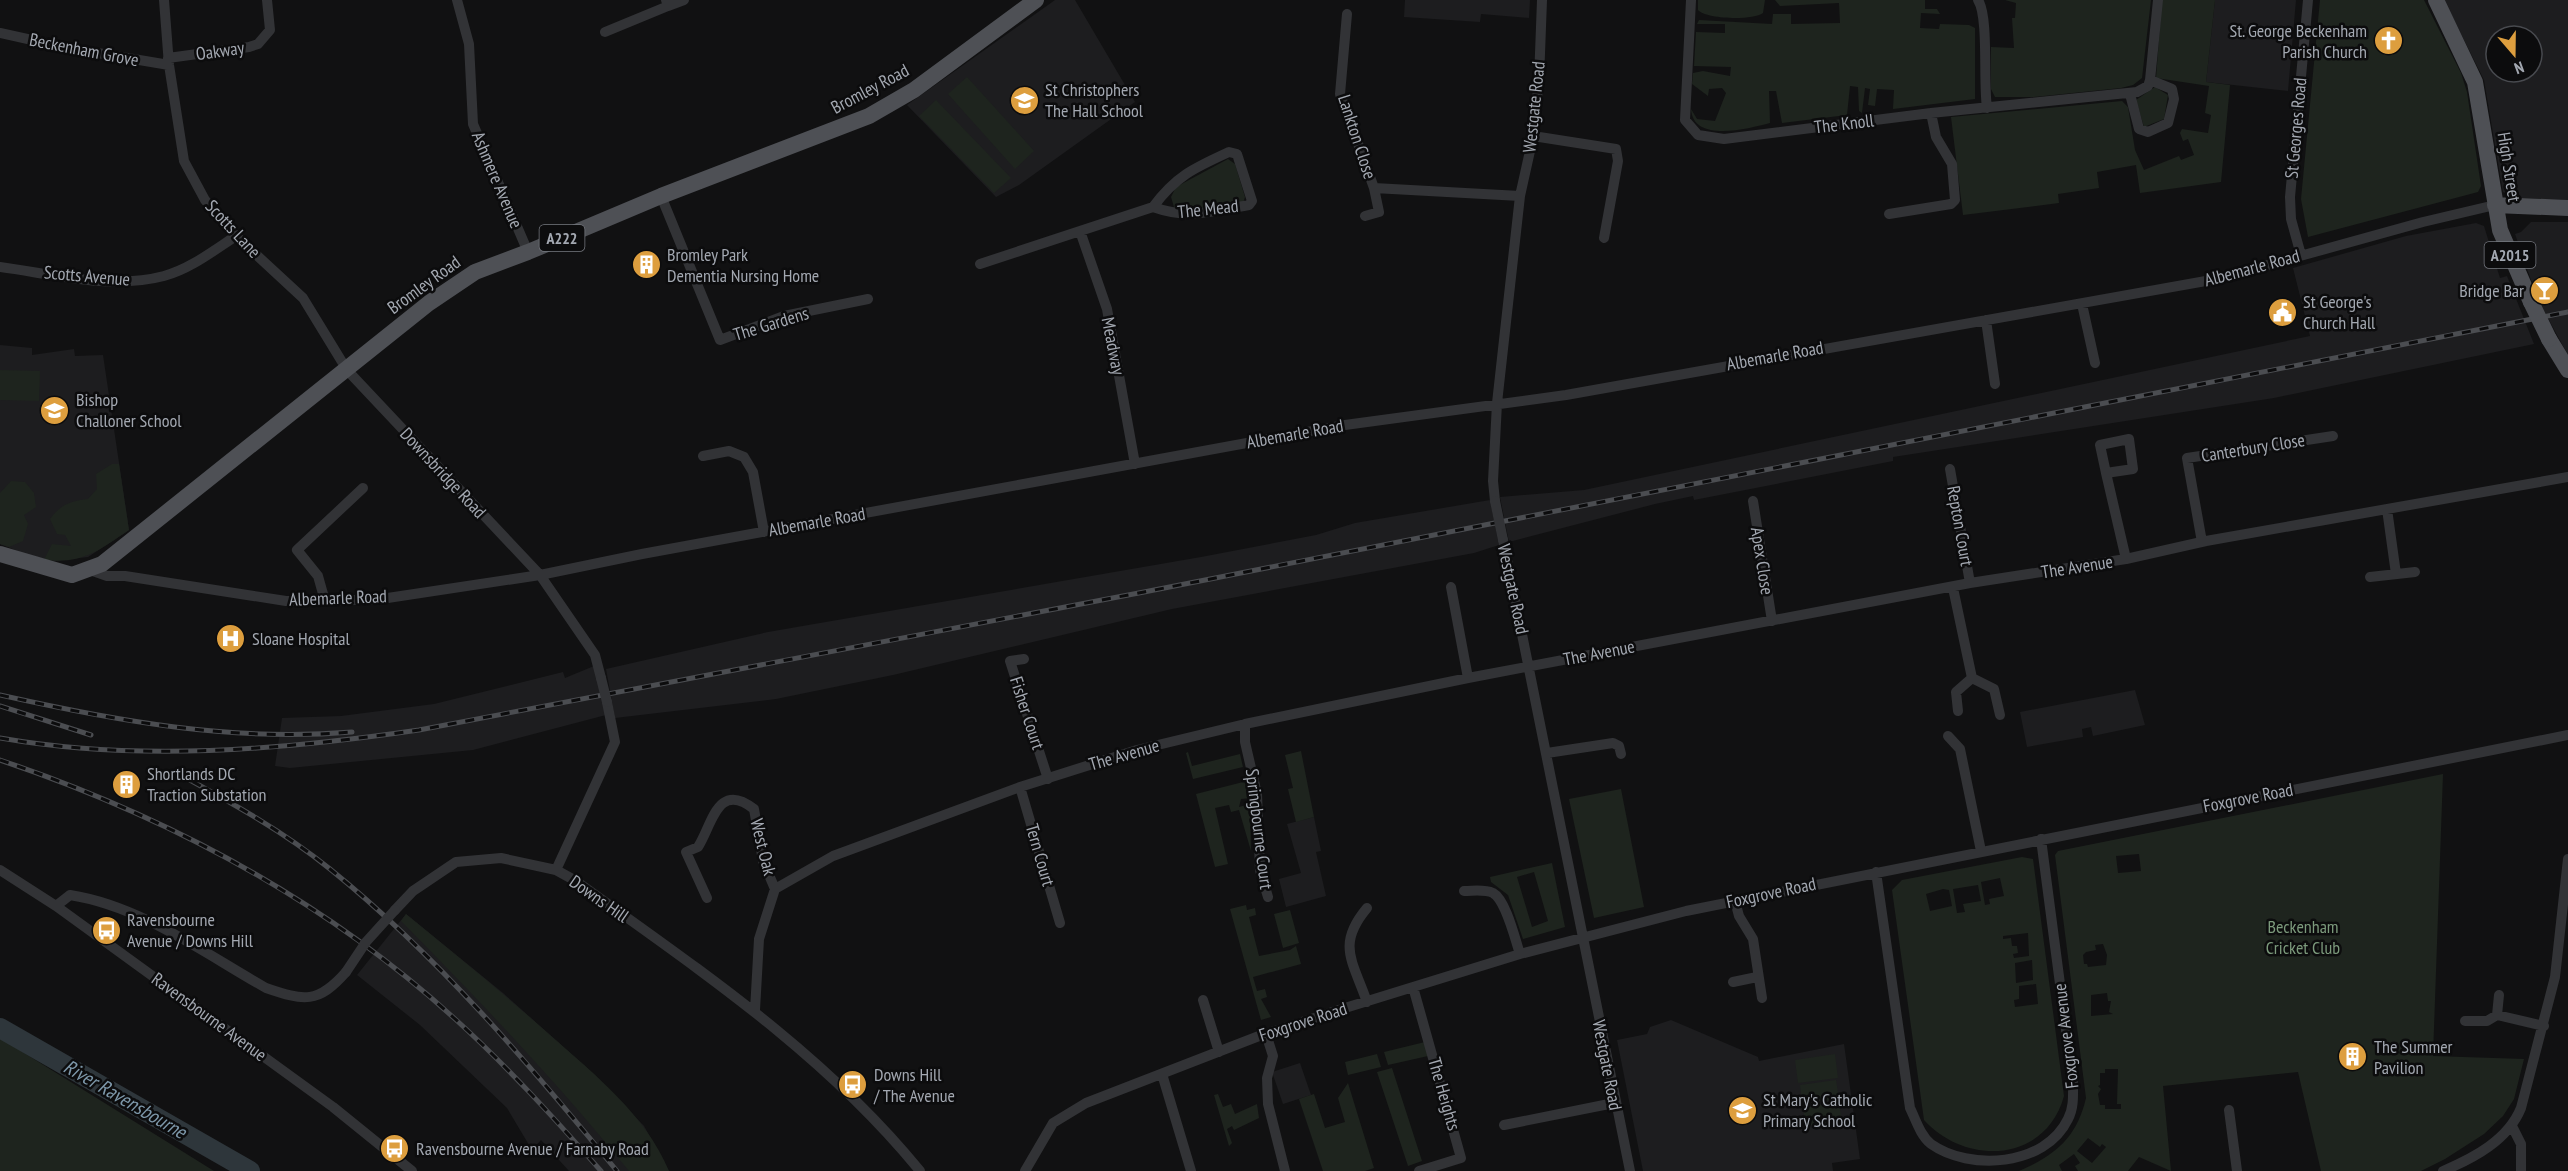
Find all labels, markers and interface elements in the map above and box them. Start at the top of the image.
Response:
place label: St. George Beckenham Parish Church [2229,19,2367,63]
north arrow [2484,24,2544,84]
church icon: St. George Beckenham Parish Church [2372,25,2404,57]
street label: Beckenham Grove [28,28,141,71]
street label: Oakway [194,36,246,65]
text: N [2512,57,2527,79]
street label: Bromley Road [827,58,913,119]
street label: Westgate Road [1517,60,1550,154]
street label: St Georges Road [2280,77,2311,179]
place label: St Christophers The Hall School [1045,78,1144,122]
school or university icon: St Christophers The Hall School [1008,84,1040,116]
street label: Lankton Close [1333,92,1382,182]
street label: The Knoll [1813,108,1876,139]
street label: Ashmere Avenue [467,128,528,232]
street label: High Street [2493,130,2526,203]
street label: The Mead [1176,194,1240,223]
street label: Scotts Lane [201,195,266,263]
road number: A222 [540,225,584,251]
road number: A2015 [2484,242,2536,268]
place label: Bromley Park Dementia Nursing Home [667,243,819,287]
street label: Albemarle Road [2202,244,2302,291]
building icon: Bromley Park Dementia Nursing Home [630,249,662,281]
street label: Bromley Road [383,250,465,319]
street label: Scotts Avenue [43,260,131,291]
bar icon: Bridge Bar [2529,275,2561,307]
place label: Bridge Bar [2459,279,2524,302]
place label: St George's Church Hall [2303,290,2376,334]
public building icon: St George's Church Hall [2266,296,2298,328]
street label: The Gardens [730,301,811,346]
street label: Meadway [1097,315,1130,377]
street label: Albemarle Road [1725,336,1825,375]
place label: Bishop Challoner School [76,388,182,432]
school or university icon: Bishop Challoner School [39,394,71,426]
street label: Albemarle Road [1245,414,1345,453]
street label: Downsbridge Road [395,422,491,523]
street label: Canterbury Close [2199,428,2306,467]
street label: Repton Court [1942,484,1979,568]
street label: Albemarle Road [767,502,867,541]
street label: Apex Close [1746,526,1779,596]
street label: Westgate Road [1493,542,1534,636]
street label: The Avenue [2039,549,2114,584]
street label: Albemarle Road [289,584,387,611]
hospital icon: Sloane Hospital [215,623,247,655]
place label: Sloane Hospital [252,627,350,650]
street label: The Avenue [1561,634,1637,671]
street label: Fisher Court [1005,674,1050,752]
street label: The Avenue [1086,734,1162,776]
place label: Shortlands DC Traction Substation [147,762,267,806]
street label: Springbourne Court [1241,767,1278,891]
building icon: Shortlands DC Traction Substation [110,768,142,800]
street label: Foxgrove Road [2201,778,2295,817]
street label: West Oak [745,816,782,878]
street label: Tern Court [1021,821,1060,889]
street label: Downs Hill [565,870,634,928]
street label: Foxgrove Road [1724,872,1818,913]
place label: Ravensbourne Avenue / Downs Hill [127,908,254,952]
bus stop icon: Ravensbourne Avenue / Downs Hill [90,914,122,946]
park label: Beckenham Cricket Club [2266,915,2340,959]
street label: Ravensbourne Avenue [147,967,271,1066]
street label: Foxgrove Avenue [2048,982,2083,1090]
street label: Foxgrove Road [1256,996,1350,1047]
street label: Westgate Road [1587,1018,1628,1112]
place label: The Summer Pavilion [2374,1035,2453,1079]
building icon: The Summer Pavilion [2337,1041,2369,1073]
water label: River Ravensbourne [59,1053,192,1145]
street label: The Heights [1423,1055,1466,1133]
place label: Downs Hill / The Avenue [873,1063,955,1107]
bus stop icon: Downs Hill / The Avenue [837,1069,869,1101]
place label: St Mary's Catholic Primary School [1763,1088,1873,1132]
school or university icon: St Mary's Catholic Primary School [1726,1094,1758,1126]
bus stop icon: Ravensbourne Avenue / Farnaby Road [379,1133,411,1165]
place label: Ravensbourne Avenue / Farnaby Road [416,1137,649,1160]

